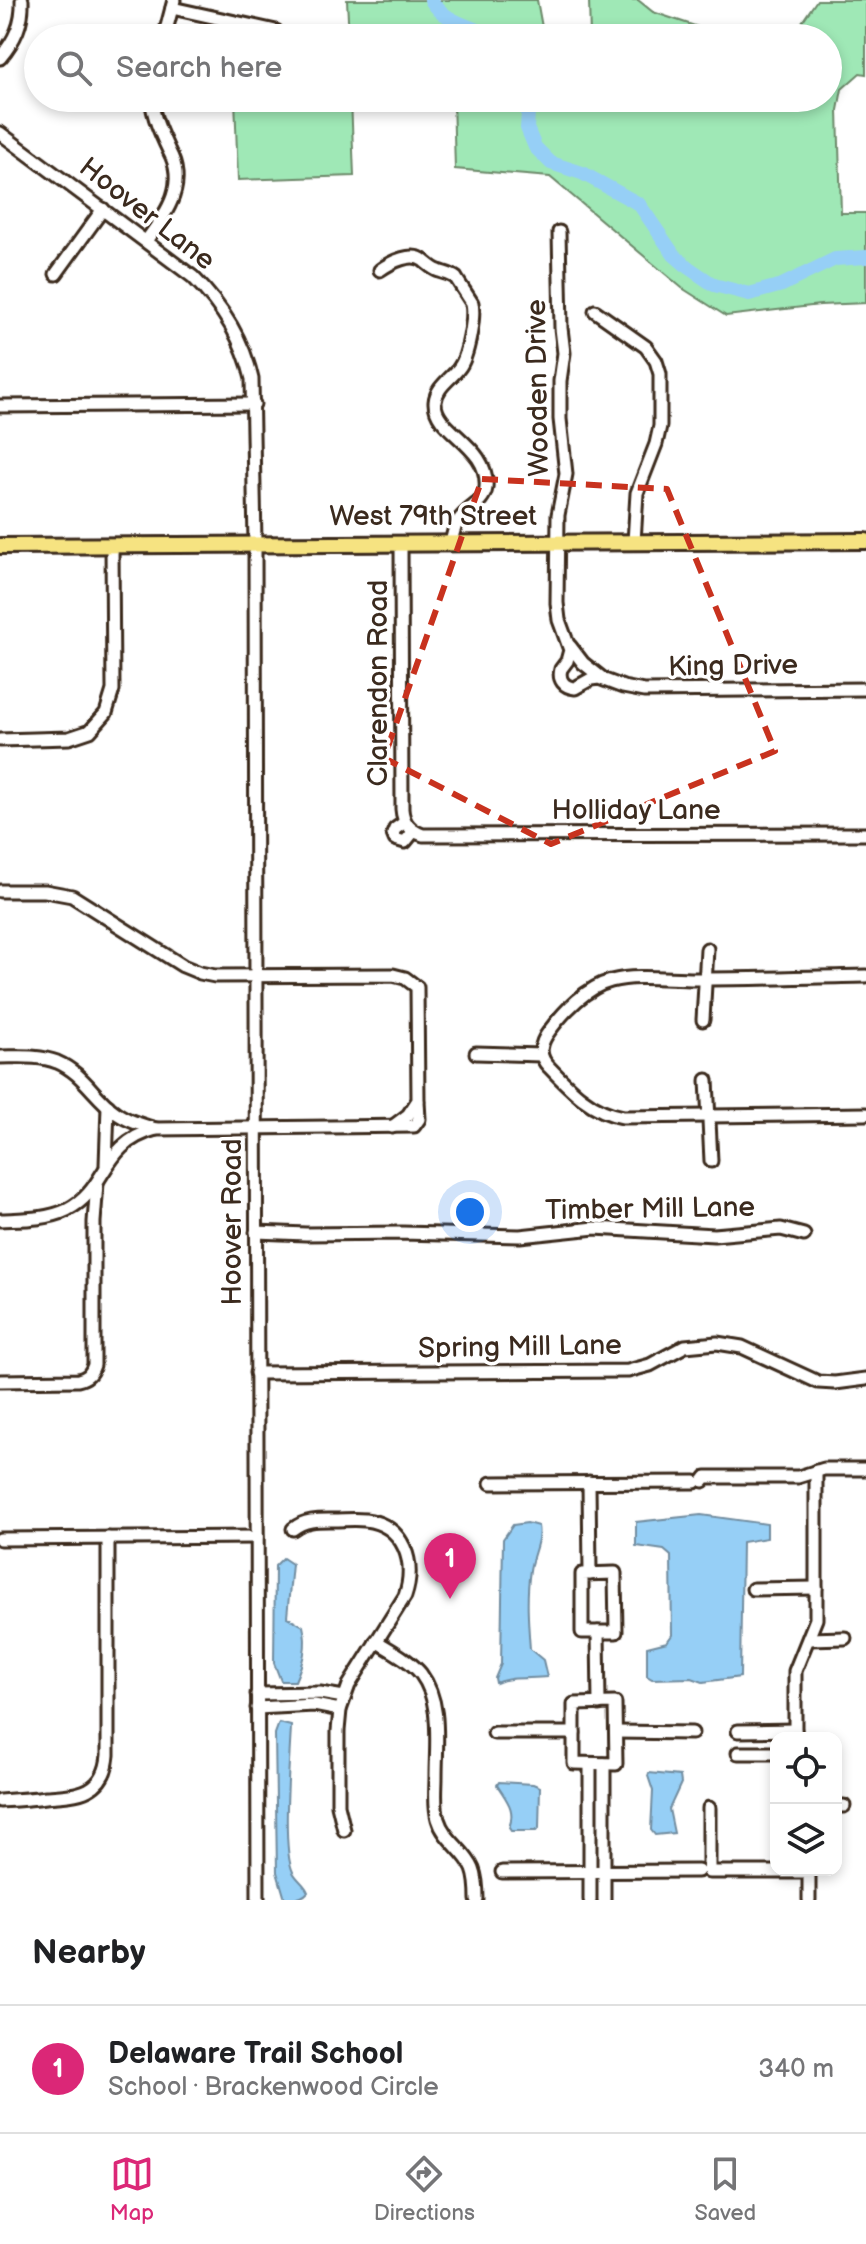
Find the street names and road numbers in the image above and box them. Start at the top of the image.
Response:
street label: Hoover Lane [73,151,221,277]
street label: Wooden Drive [520,299,556,477]
street label: West 79th Street [329,500,537,533]
street label: Clarendon Road [362,580,395,786]
street label: King Drive [668,648,798,684]
street label: Holliday Lane [551,794,721,827]
street label: Hoover Road [216,1138,249,1306]
street label: Timber Mill Lane [545,1191,755,1227]
street label: Spring Mill Lane [418,1329,622,1365]

